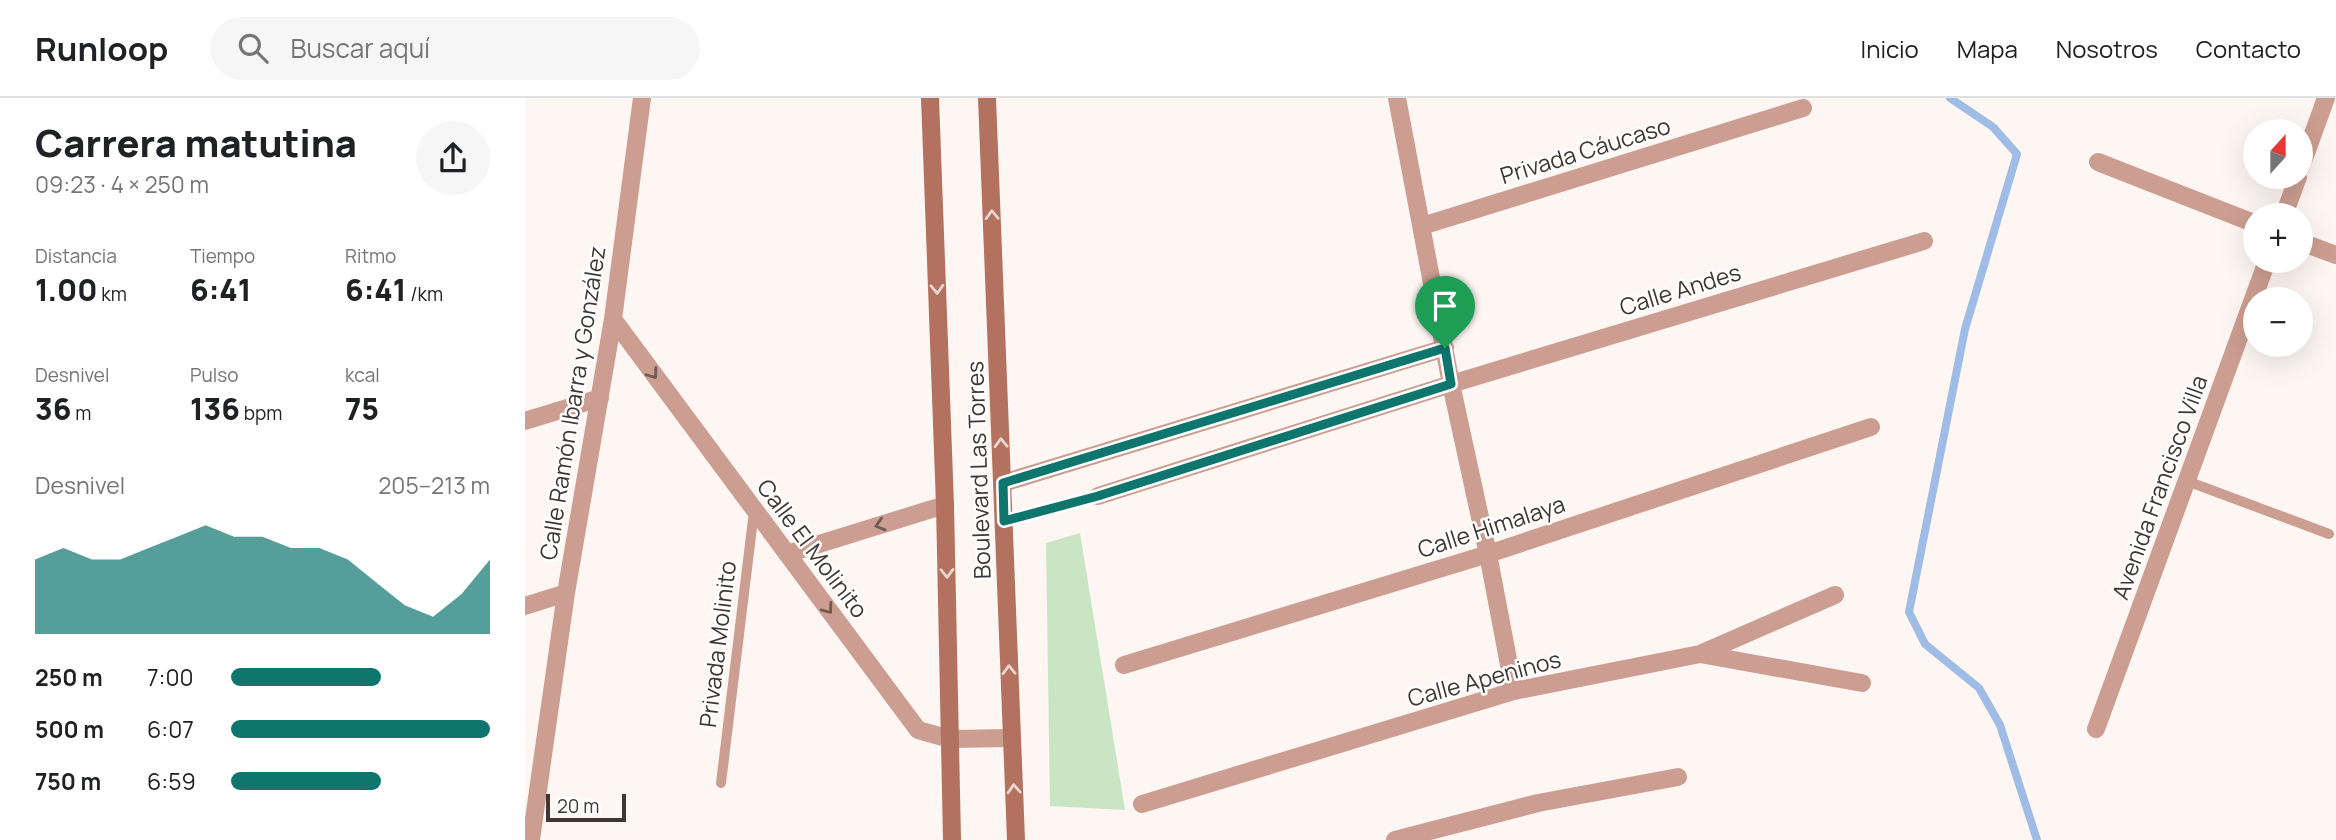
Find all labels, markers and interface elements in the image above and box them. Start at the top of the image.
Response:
search box [210,17,700,80]
text: Runloop [35,26,168,71]
icon: search [234,29,272,67]
text: Buscar aquí [290,30,430,66]
text: Inicio [1861,32,1919,65]
text: Mapa [1957,32,2018,65]
text: Nosotros [2056,32,2158,65]
text: Contacto [2196,32,2301,65]
street label: Privada Cáucaso [1496,109,1674,191]
text: Carrera matutina [35,116,357,168]
north arrow [2243,119,2313,189]
map controls [2243,119,2313,357]
button: share [416,121,490,195]
text: 09:23 · 4 × 250 m [35,168,209,200]
button: + [2243,203,2313,273]
one-way arrow [984,210,999,221]
text: Distancia [35,243,117,269]
text: Tiempo [190,243,255,269]
text: Ritmo [345,243,396,269]
street label: Calle Ramón Ibarra y González [531,244,613,562]
street label: Calle Andes [1615,255,1745,323]
text: 1.00 [35,269,97,310]
text: 6:41 [190,269,251,310]
text: 6:41 [345,269,406,310]
pin [1415,276,1475,348]
text: km [97,281,127,307]
text: /km [406,281,443,307]
one-way arrow [930,283,945,294]
icon: arrive [1426,287,1464,325]
button: − [2243,287,2313,357]
street label: Boulevard Las Torres [958,360,998,580]
text: Desnivel [35,362,109,388]
text: Pulso [190,362,238,388]
text: kcal [345,362,380,388]
one-way arrow [645,366,658,379]
street label: Avenida Francisco Villa [2104,370,2214,604]
text: 36 [35,388,71,429]
text: 136 [190,388,240,429]
text: 75 [345,388,379,429]
text: m [71,400,91,426]
text: bpm [240,400,282,426]
one-way arrow [994,437,1009,448]
text: Desnivel [35,469,125,501]
text: 205–213 m [378,469,490,501]
street label: Calle El Molinito [750,472,876,624]
street label: Calle Himalaya [1413,487,1569,565]
one-way arrow [874,517,887,531]
street label: Privada Molinito [691,559,743,729]
one-way arrow [939,568,954,579]
one-way arrow [820,601,832,614]
street label: Calle Apeninos [1404,642,1564,714]
text: 250 m [35,661,103,693]
text: 7:00 [147,661,193,693]
one-way arrow [1002,664,1017,675]
text: 500 m [35,713,104,745]
text: 6:07 [147,713,194,745]
text: 750 m [35,765,101,797]
text: 6:59 [147,765,196,797]
one-way arrow [1007,783,1022,794]
scale bar [546,791,627,823]
text: 20 m [557,793,599,819]

